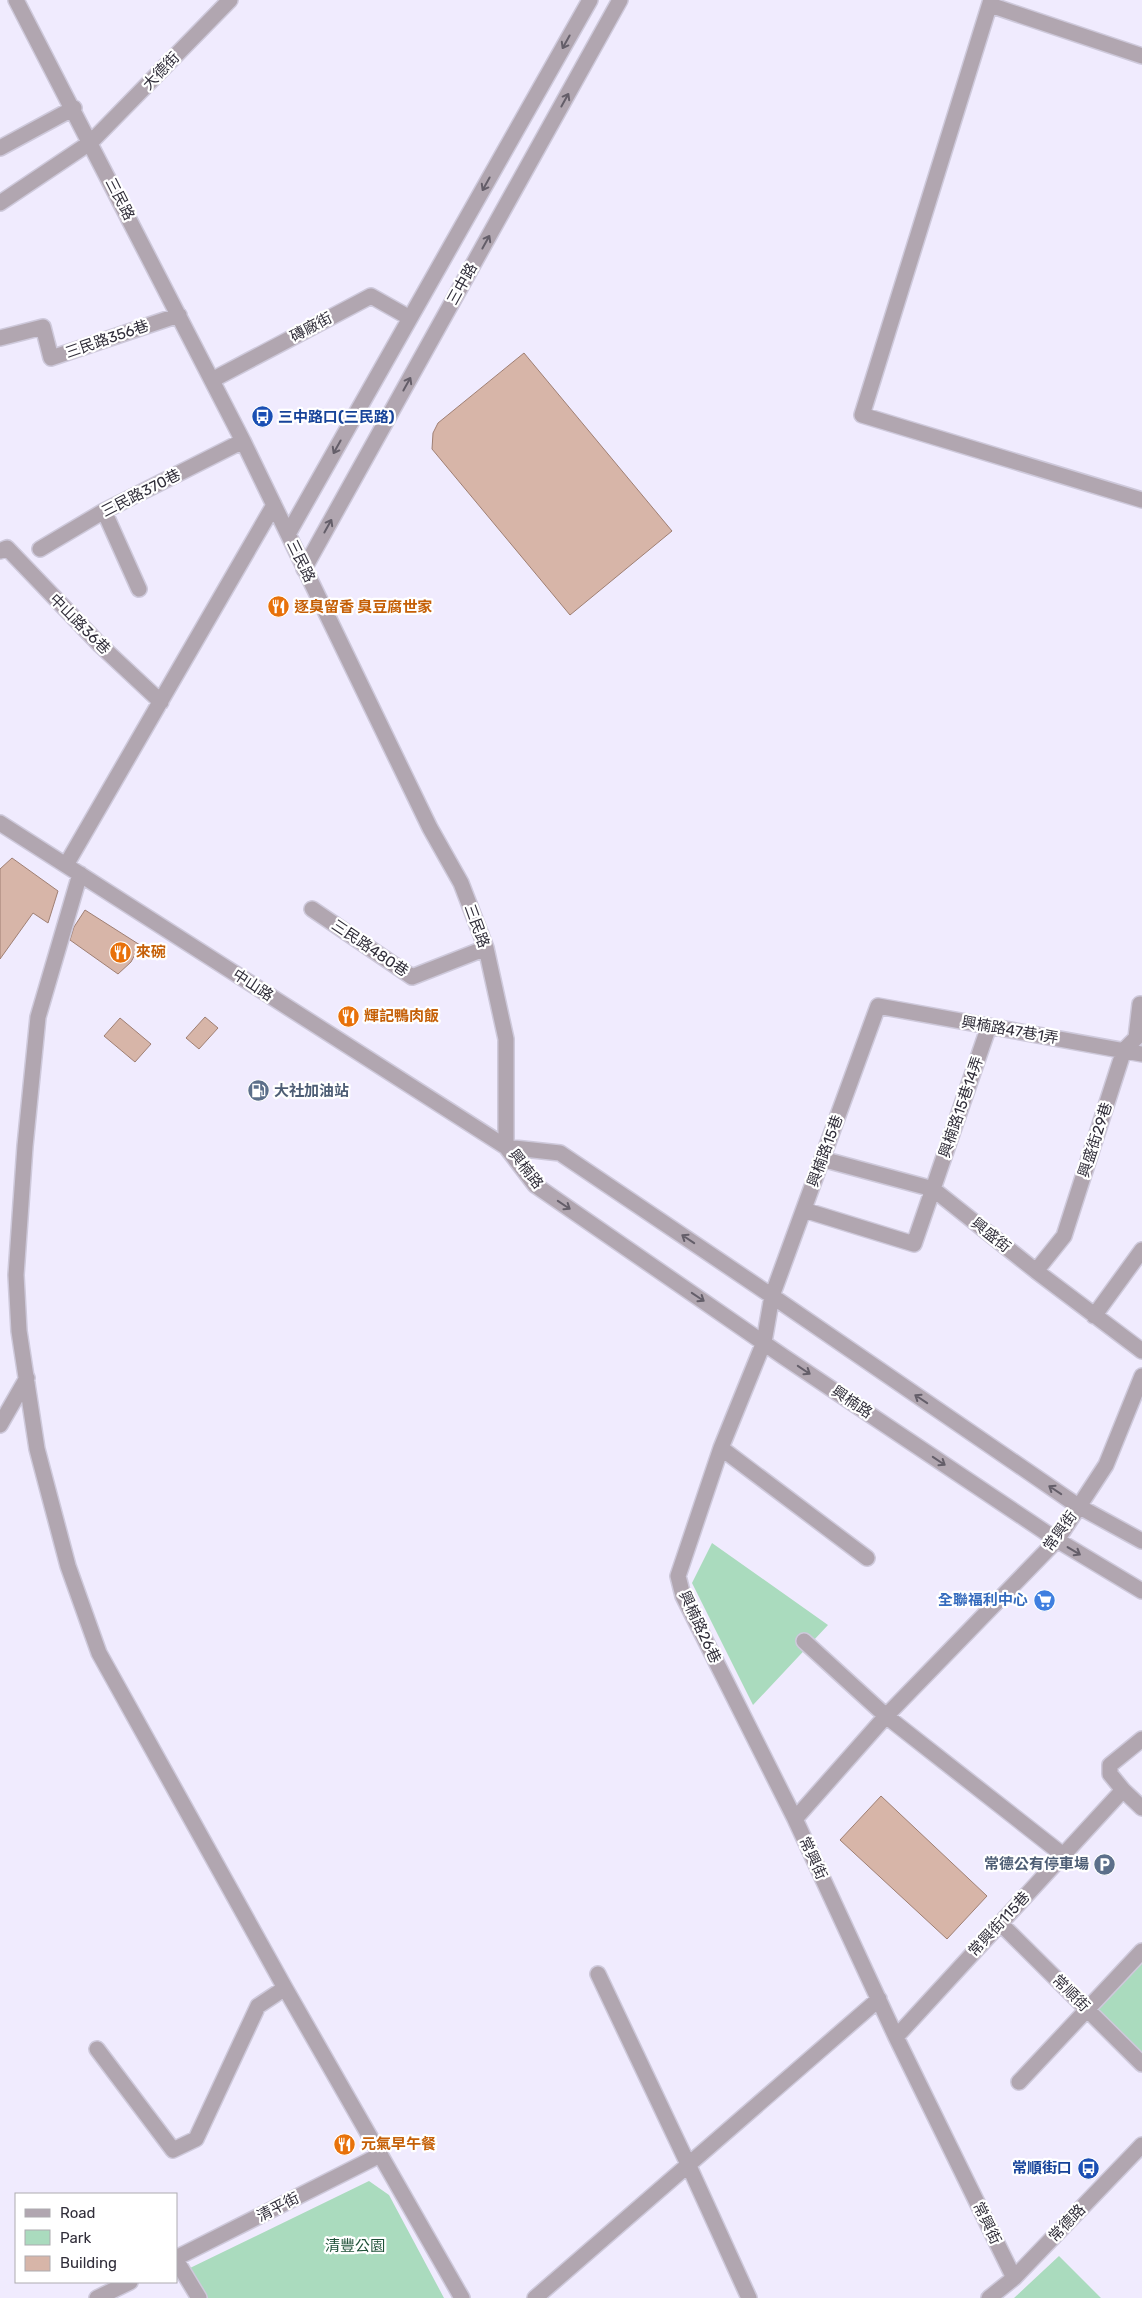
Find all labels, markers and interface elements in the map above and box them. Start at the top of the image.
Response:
one-way arrow [560,35,570,49]
street label: 大德街 [139,49,183,93]
one-way arrow [560,93,570,107]
street label: 三民路 [102,175,138,223]
one-way arrow [480,176,490,191]
one-way arrow [481,235,491,249]
street label: 三中路 [443,260,481,308]
street label: 磚廠街 [287,308,335,346]
street label: 三民路356巷 [63,316,151,362]
one-way arrow [402,376,412,391]
bus stop icon: 三中路口(三民路) [250,405,274,429]
place label: 三中路口(三民路) [278,408,395,426]
one-way arrow [331,440,341,454]
street label: 三民路370巷 [98,465,184,521]
one-way arrow [323,518,333,533]
street label: 三民路 [283,537,319,585]
street label: 中山路36巷 [46,590,114,658]
restaurant icon: 逐臭留香 臭豆腐世家 [266,595,290,619]
place label: 逐臭留香 臭豆腐世家 [294,598,432,616]
street label: 三民路 [461,902,493,950]
street label: 三民路480巷 [328,916,412,980]
restaurant icon: 來碗 [108,940,132,964]
place label: 來碗 [136,943,166,961]
street label: 中山路 [229,965,277,1005]
restaurant icon: 輝記鴨肉飯 [336,1004,360,1028]
place label: 輝記鴨肉飯 [364,1007,439,1025]
street label: 興楠路47巷1弄 [960,1013,1060,1047]
street label: 興楠路15巷14弄 [935,1054,987,1160]
fuel station icon: 大社加油站 [246,1079,270,1103]
place label: 大社加油站 [274,1082,349,1100]
street label: 興盛街29巷 [1074,1100,1116,1180]
street label: 興楠路15巷 [804,1113,846,1189]
street label: 興楠路 [505,1146,547,1192]
one-way arrow [557,1200,571,1210]
street label: 興盛街 [968,1214,1014,1256]
one-way arrow [681,1234,695,1244]
one-way arrow [691,1292,705,1302]
one-way arrow [797,1365,811,1375]
street label: 興楠路 [828,1382,876,1422]
one-way arrow [914,1394,928,1404]
one-way arrow [932,1456,946,1466]
one-way arrow [1048,1485,1062,1495]
street label: 常興街 [1039,1508,1081,1554]
one-way arrow [1067,1546,1081,1556]
street label: 興楠路26巷 [675,1588,725,1666]
supermarket icon: 全聯福利中心 [1032,1588,1056,1612]
place label: 全聯福利中心 [938,1591,1028,1609]
street label: 常興街 [795,1834,831,1882]
parking icon: 常德公有停車場 [1093,1852,1117,1876]
place label: 常德公有停車場 [984,1855,1089,1873]
street label: 常興街115巷 [965,1888,1033,1960]
street label: 常順街 [1049,1971,1093,2015]
restaurant icon: 元氣早午餐 [333,2132,357,2156]
place label: 元氣早午餐 [361,2135,436,2153]
bus stop icon: 常順街口 [1076,2156,1100,2180]
place label: 常順街口 [1012,2159,1072,2177]
street label: 清平街 [254,2189,302,2225]
legend [15,2193,178,2283]
street label: 常興街 [969,2199,1005,2247]
street label: 常德路 [1045,2201,1089,2245]
text: Road [60,2204,96,2222]
text: Park [60,2229,91,2247]
park label: 清豐公園 [325,2237,385,2255]
text: Building [60,2254,117,2272]

